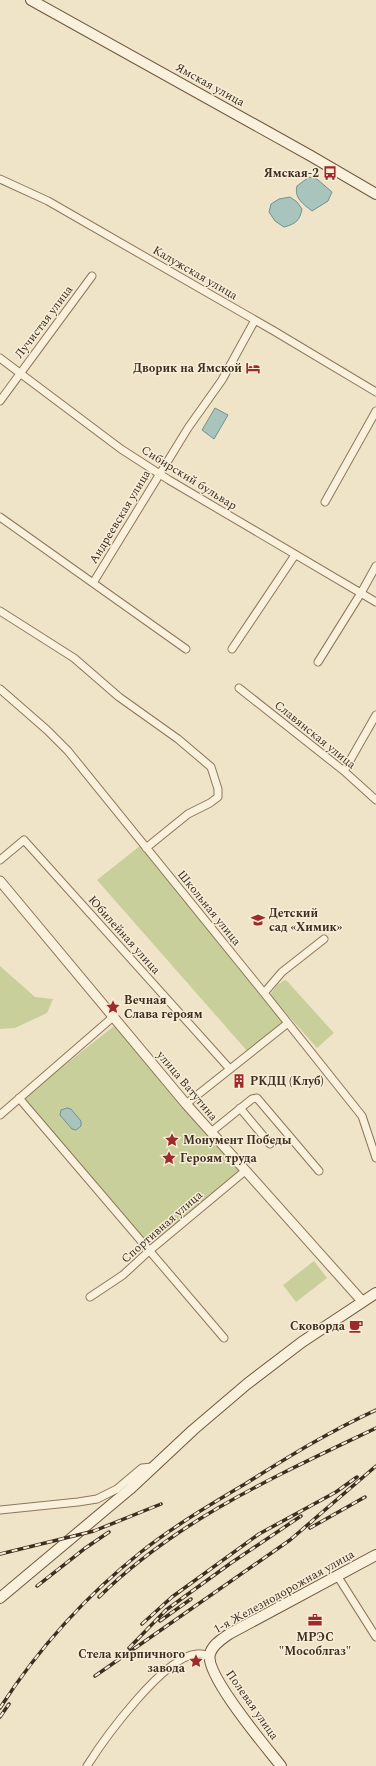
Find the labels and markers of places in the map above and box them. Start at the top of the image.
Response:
place label: Ямская-2 [264,164,319,183]
bus stop icon: Ямская-2 [322,165,338,181]
place label: Дворик на Ямской [133,359,242,378]
hotel icon: Дворик на Ямской [245,360,261,376]
place label: Детский сад «Химик» [269,904,343,937]
school or university icon: Детский сад «Химик» [250,912,266,928]
place label: Вечная Слава героям [124,991,203,1024]
place icon: Вечная Слава героям [105,999,121,1015]
place label: РКДЦ (Клуб) [250,1072,324,1091]
building icon: РКДЦ (Клуб) [231,1073,247,1089]
place label: Монумент Победы [183,1131,292,1150]
place icon: Монумент Победы [164,1132,180,1148]
place label: Героям труда [180,1149,258,1168]
place icon: Героям труда [161,1150,177,1166]
place label: Сковорда [290,1317,346,1336]
cafe icon: Сковорда [348,1318,364,1334]
office icon: МРЭС "Мособлгаз" [307,1612,323,1628]
place label: МРЭС "Мособлгаз" [279,1628,351,1661]
place label: Стела кирпичного завода [78,1645,186,1678]
place icon: Стела кирпичного завода [188,1653,204,1669]

